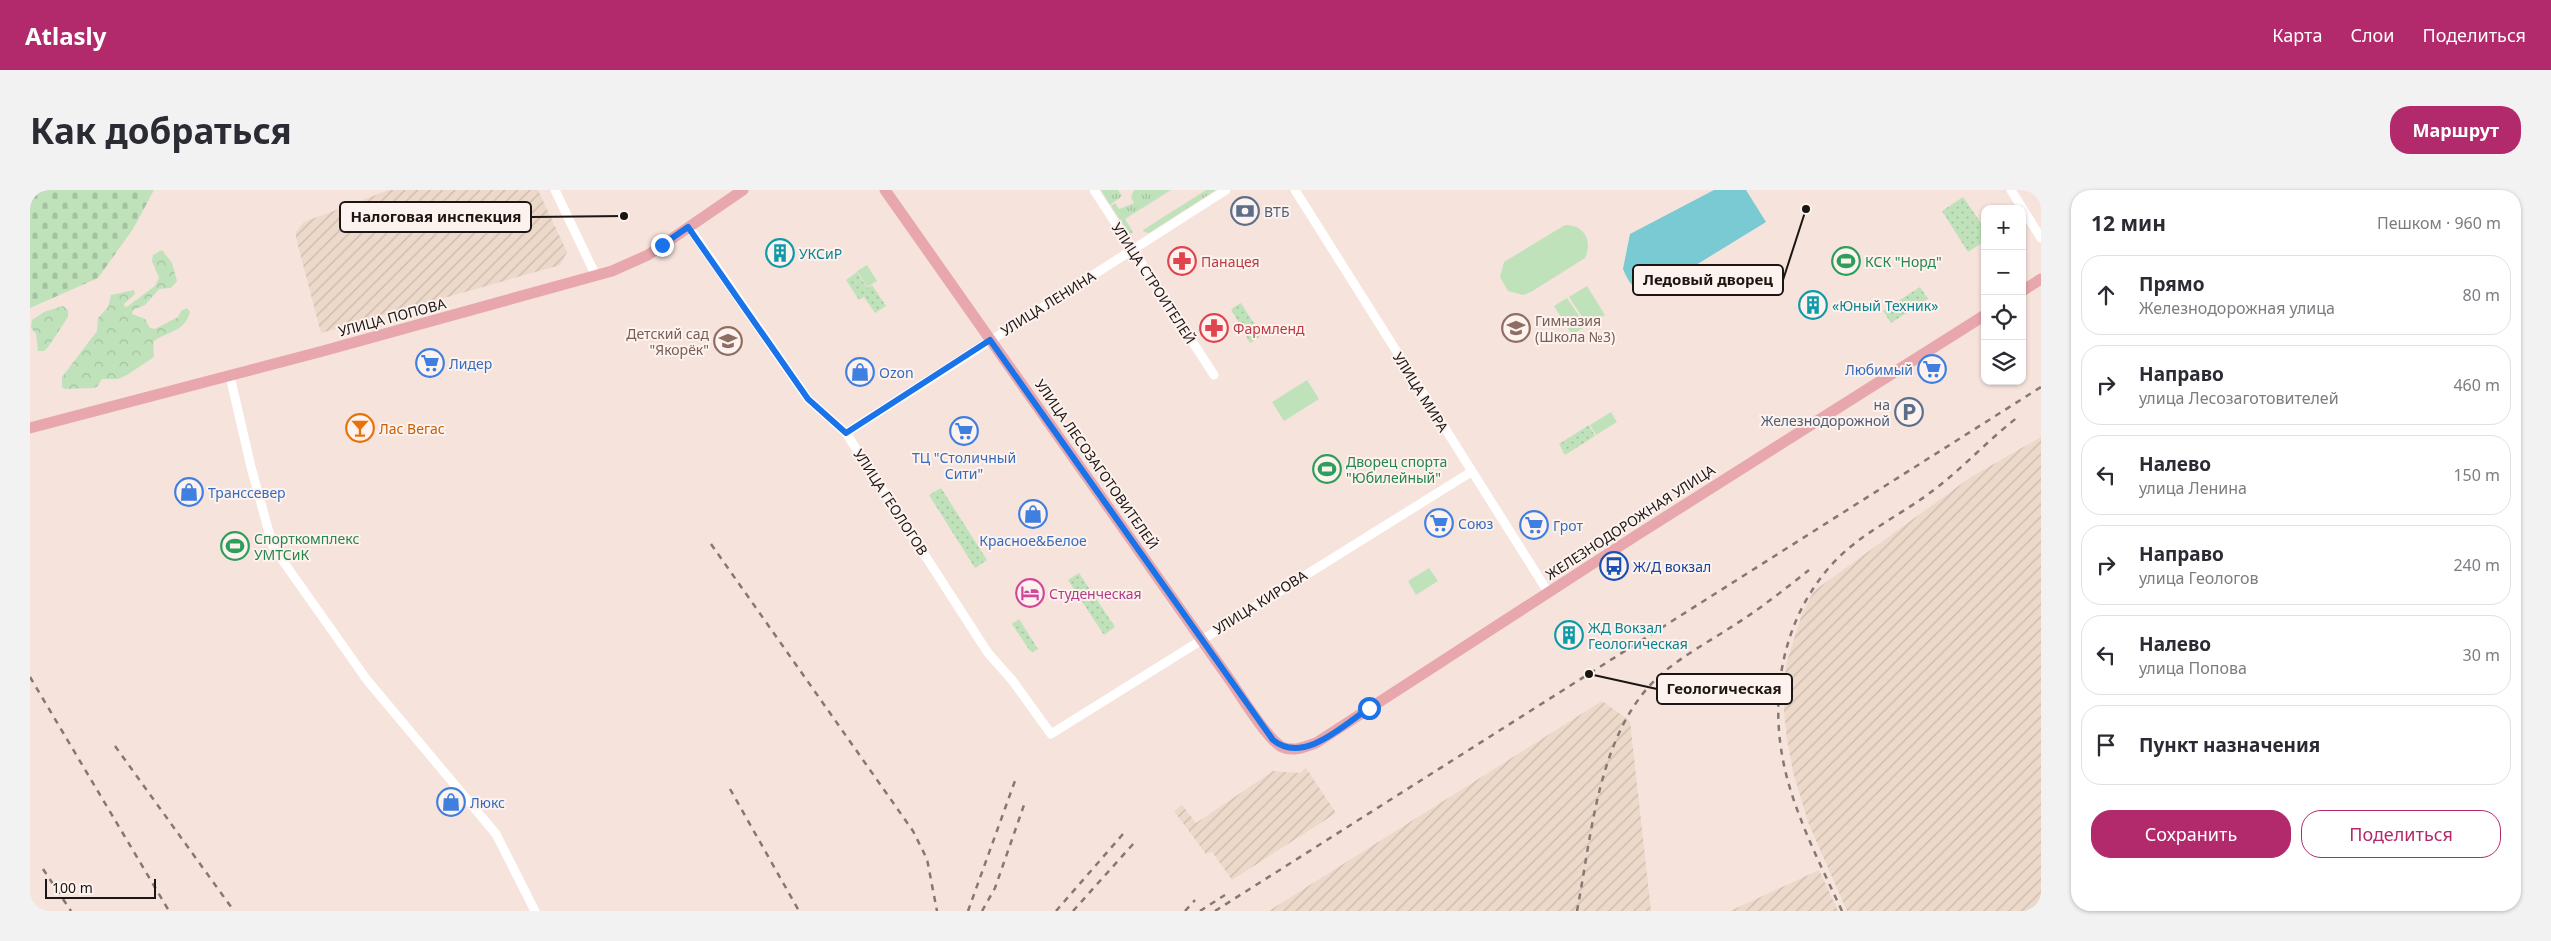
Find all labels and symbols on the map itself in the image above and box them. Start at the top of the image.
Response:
bank icon: ВТБ [1230,196,1260,226]
callout: Налоговая инспекция [340,202,531,232]
place label: ВТБ [1264,202,1289,221]
text: Налоговая инспекция [351,206,521,226]
street label: УЛИЦА СТРОИТЕЛЕЙ [1108,219,1200,347]
route end [651,234,674,257]
building icon: УКСиР [765,238,795,268]
place label: УКСиР [799,244,842,263]
pharmacy icon: Панацея [1167,246,1197,276]
sports icon: КСК "Норд" [1831,246,1861,276]
place label: Панацея [1201,252,1260,271]
place label: КСК "Норд" [1865,252,1942,271]
callout: Ледовый дворец [1633,265,1783,295]
street label: УЛИЦА ЛЕНИНА [997,266,1099,340]
text: Ледовый дворец [1643,269,1773,289]
building icon: «Юный Техник» [1798,290,1828,320]
street label: УЛИЦА ПОПОВА [336,294,448,340]
place label: «Юный Техник» [1832,296,1938,315]
place label: Гимназия (Школа №3) [1535,311,1615,346]
pharmacy icon: Фармленд [1199,313,1229,343]
school or university icon: Гимназия (Школа №3) [1501,313,1531,343]
place label: Фармленд [1233,319,1305,338]
place label: Детский сад "Якорёк" [626,324,709,359]
school or university icon: Детский сад "Якорёк" [713,326,743,356]
supermarket icon: Лидер [415,348,445,378]
street label: УЛИЦА МИРА [1389,349,1453,436]
place label: Лидер [449,354,492,373]
supermarket icon: Любимый [1917,354,1947,384]
shop icon: Ozon [845,357,875,387]
place label: Любимый [1845,360,1913,379]
place label: Ozon [879,363,914,382]
street label: УЛИЦА ЛЕСОЗАГОТОВИТЕЛЕЙ [1031,375,1163,553]
place label: на Железнодорожной [1761,395,1890,430]
parking icon: на Железнодорожной [1894,397,1924,427]
bar icon: Лас Вегас [345,413,375,443]
supermarket icon: ТЦ "Столичный Сити" [949,416,979,446]
place label: Лас Вегас [379,419,445,438]
street label: УЛИЦА ГЕОЛОГОВ [850,445,932,559]
place label: ТЦ "Столичный Сити" [912,448,1016,483]
place label: Дворец спорта "Юбилейный" [1346,452,1447,487]
sports icon: Дворец спорта "Юбилейный" [1312,454,1342,484]
street label: ЖЕЛЕЗНОДОРОЖНАЯ УЛИЦА [1542,460,1718,584]
shop icon: Транссевер [174,477,204,507]
place label: Транссевер [208,483,286,502]
shop icon: Красное&Белое [1018,499,1048,529]
supermarket icon: Союз [1424,508,1454,538]
supermarket icon: Грот [1519,510,1549,540]
place label: Союз [1458,514,1493,533]
place label: Грот [1553,516,1583,535]
place label: Спорткомплекс УМТСиК [254,529,359,564]
sports icon: Спорткомплекс УМТСиК [220,531,250,561]
place label: Красное&Белое [979,531,1087,550]
bus stop icon: Ж/Д вокзал [1599,551,1629,581]
place label: Ж/Д вокзал [1633,557,1711,576]
street label: УЛИЦА КИРОВА [1210,566,1311,638]
hotel icon: Студенческая [1015,578,1045,608]
place label: Студенческая [1049,584,1142,603]
place label: ЖД Вокзал Геологическая [1588,618,1688,653]
building icon: ЖД Вокзал Геологическая [1554,620,1584,650]
callout: Геологическая [1657,674,1792,704]
text: Геологическая [1667,678,1781,698]
route start [1358,697,1381,720]
shop icon: Люкс [436,787,466,817]
place label: Люкс [470,793,505,812]
scale bar [45,876,156,899]

